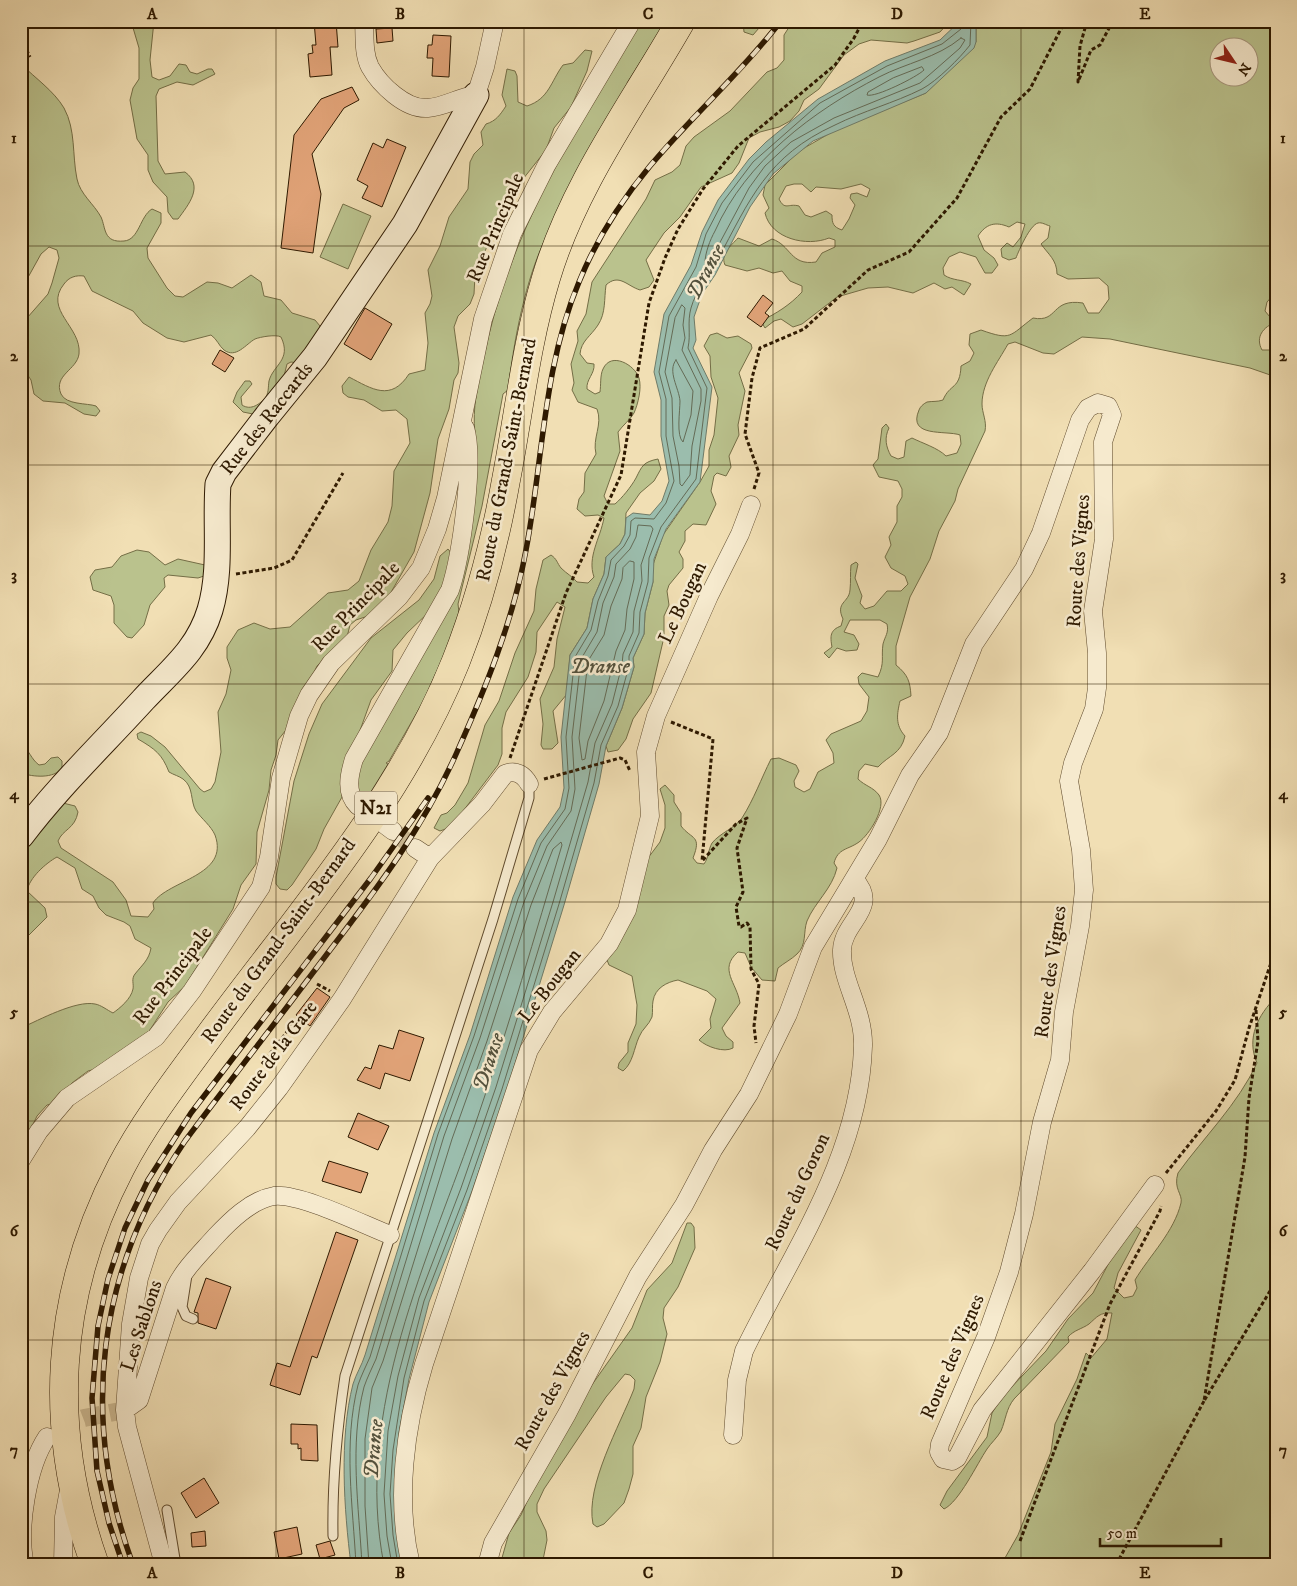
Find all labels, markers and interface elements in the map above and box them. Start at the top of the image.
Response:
text: A [146,4,158,24]
text: B [395,4,405,24]
text: C [643,4,653,24]
text: D [891,4,903,24]
text: E [1139,4,1151,24]
north arrow [1210,38,1260,88]
text: N [1233,59,1255,79]
text: 1 [11,128,17,148]
text: 1 [1280,128,1286,148]
street label: Rue Principale [462,169,530,287]
water label: Dranse [681,239,732,304]
street label: Route du Grand-Saint-Bernard [471,336,543,584]
text: 2 [10,346,19,366]
text: 2 [1279,346,1288,366]
street label: Rue des Raccards [215,357,319,480]
street label: Route des Vignes [1062,493,1096,628]
street label: Rue Principale [306,556,406,658]
street label: Le Bougan [653,557,713,648]
text: 3 [11,565,17,585]
text: 3 [1280,565,1286,585]
water label: Dranse [570,654,630,680]
text: 4 [8,784,19,804]
text: 4 [1277,784,1288,804]
road number: N21 [355,791,397,824]
street label: Route du Grand-Saint-Bernard [196,833,362,1049]
street label: Route des Vignes [1029,904,1073,1040]
street label: Rue Principale [128,922,218,1030]
street label: Le Bougan [513,943,587,1028]
street label: Route de la Gare [225,996,323,1116]
text: 5 [9,1002,18,1022]
text: 5 [1278,1002,1287,1022]
water label: Dranse [468,1029,511,1094]
street label: Route du Goron [760,1129,836,1255]
text: 6 [10,1221,20,1241]
text: 6 [1279,1221,1289,1241]
street label: Les Sablons [115,1277,169,1375]
street label: Route des Vignes [915,1290,991,1423]
street label: Route des Vignes [510,1326,596,1455]
water label: Dranse [358,1418,390,1480]
text: 7 [10,1440,18,1460]
text: 7 [1279,1440,1287,1460]
scale bar [1100,1516,1221,1548]
text: 50 m [1107,1524,1137,1543]
text: A [146,1563,158,1583]
text: B [395,1563,405,1583]
text: C [643,1563,653,1583]
text: D [891,1563,903,1583]
text: E [1139,1563,1151,1583]

